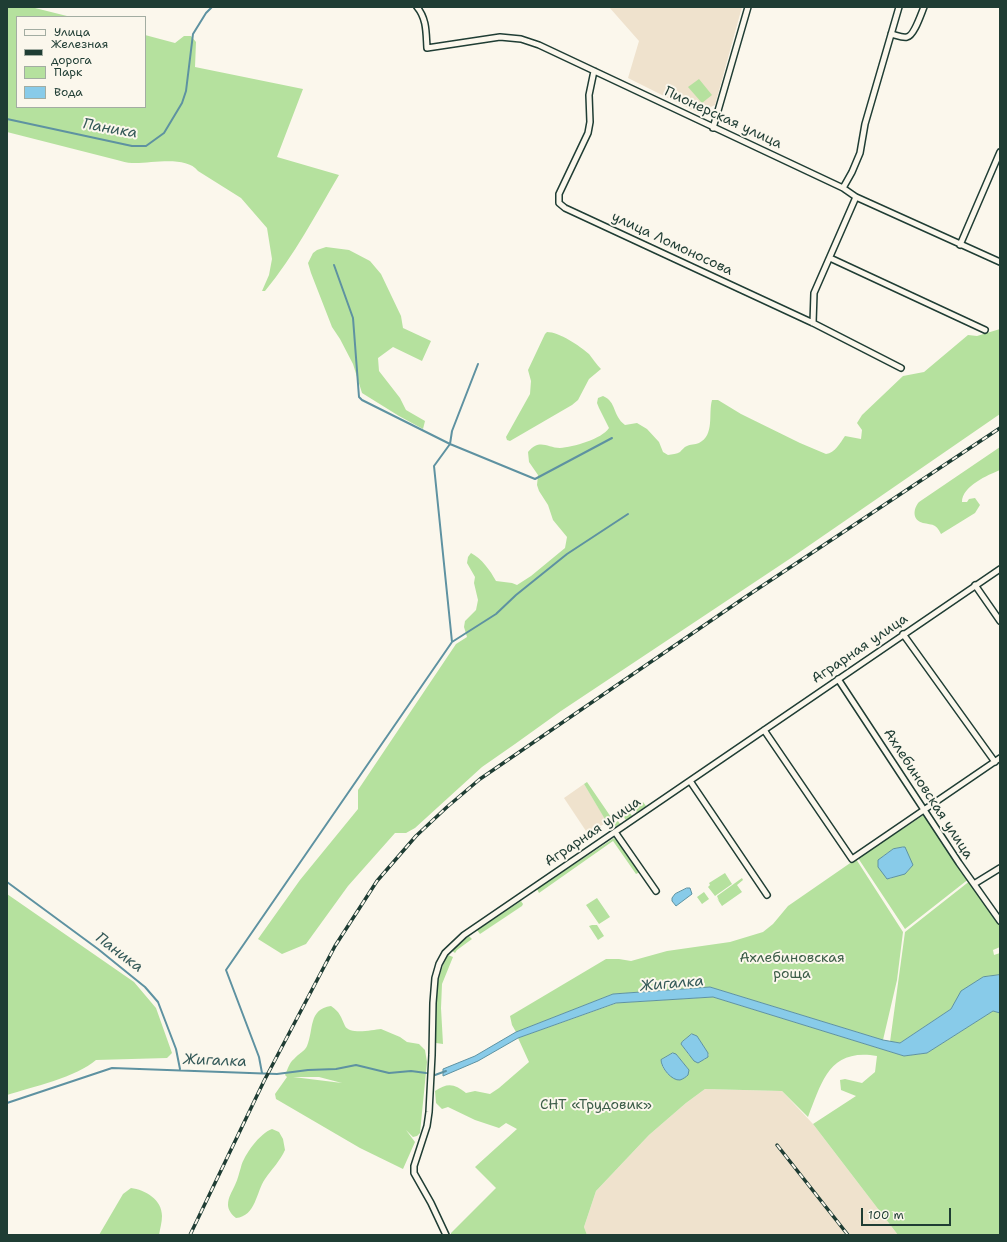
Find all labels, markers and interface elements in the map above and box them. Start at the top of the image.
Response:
legend [16,16,146,108]
text: Улица [54,24,90,40]
text: Железная дорога [51,36,108,68]
text: Парк [54,64,82,80]
street label: Пионерская улица [661,83,785,153]
text: Вода [54,84,83,100]
water label: Паника [81,115,139,143]
street label: улица Ломоносова [609,209,735,279]
street label: Аграрная улица [809,611,911,687]
street label: Ахлебиновская улица [880,726,976,862]
street label: Аграрная улица [542,794,644,870]
water label: Паника [92,929,146,977]
park label: Ахлебиновская роща [739,950,845,982]
water label: Жигалка [639,972,705,996]
water label: Жигалка [183,1051,247,1071]
park label: СНТ «Трудовик» [540,1097,652,1113]
scale bar [863,1200,953,1226]
text: 100 m [868,1207,904,1223]

